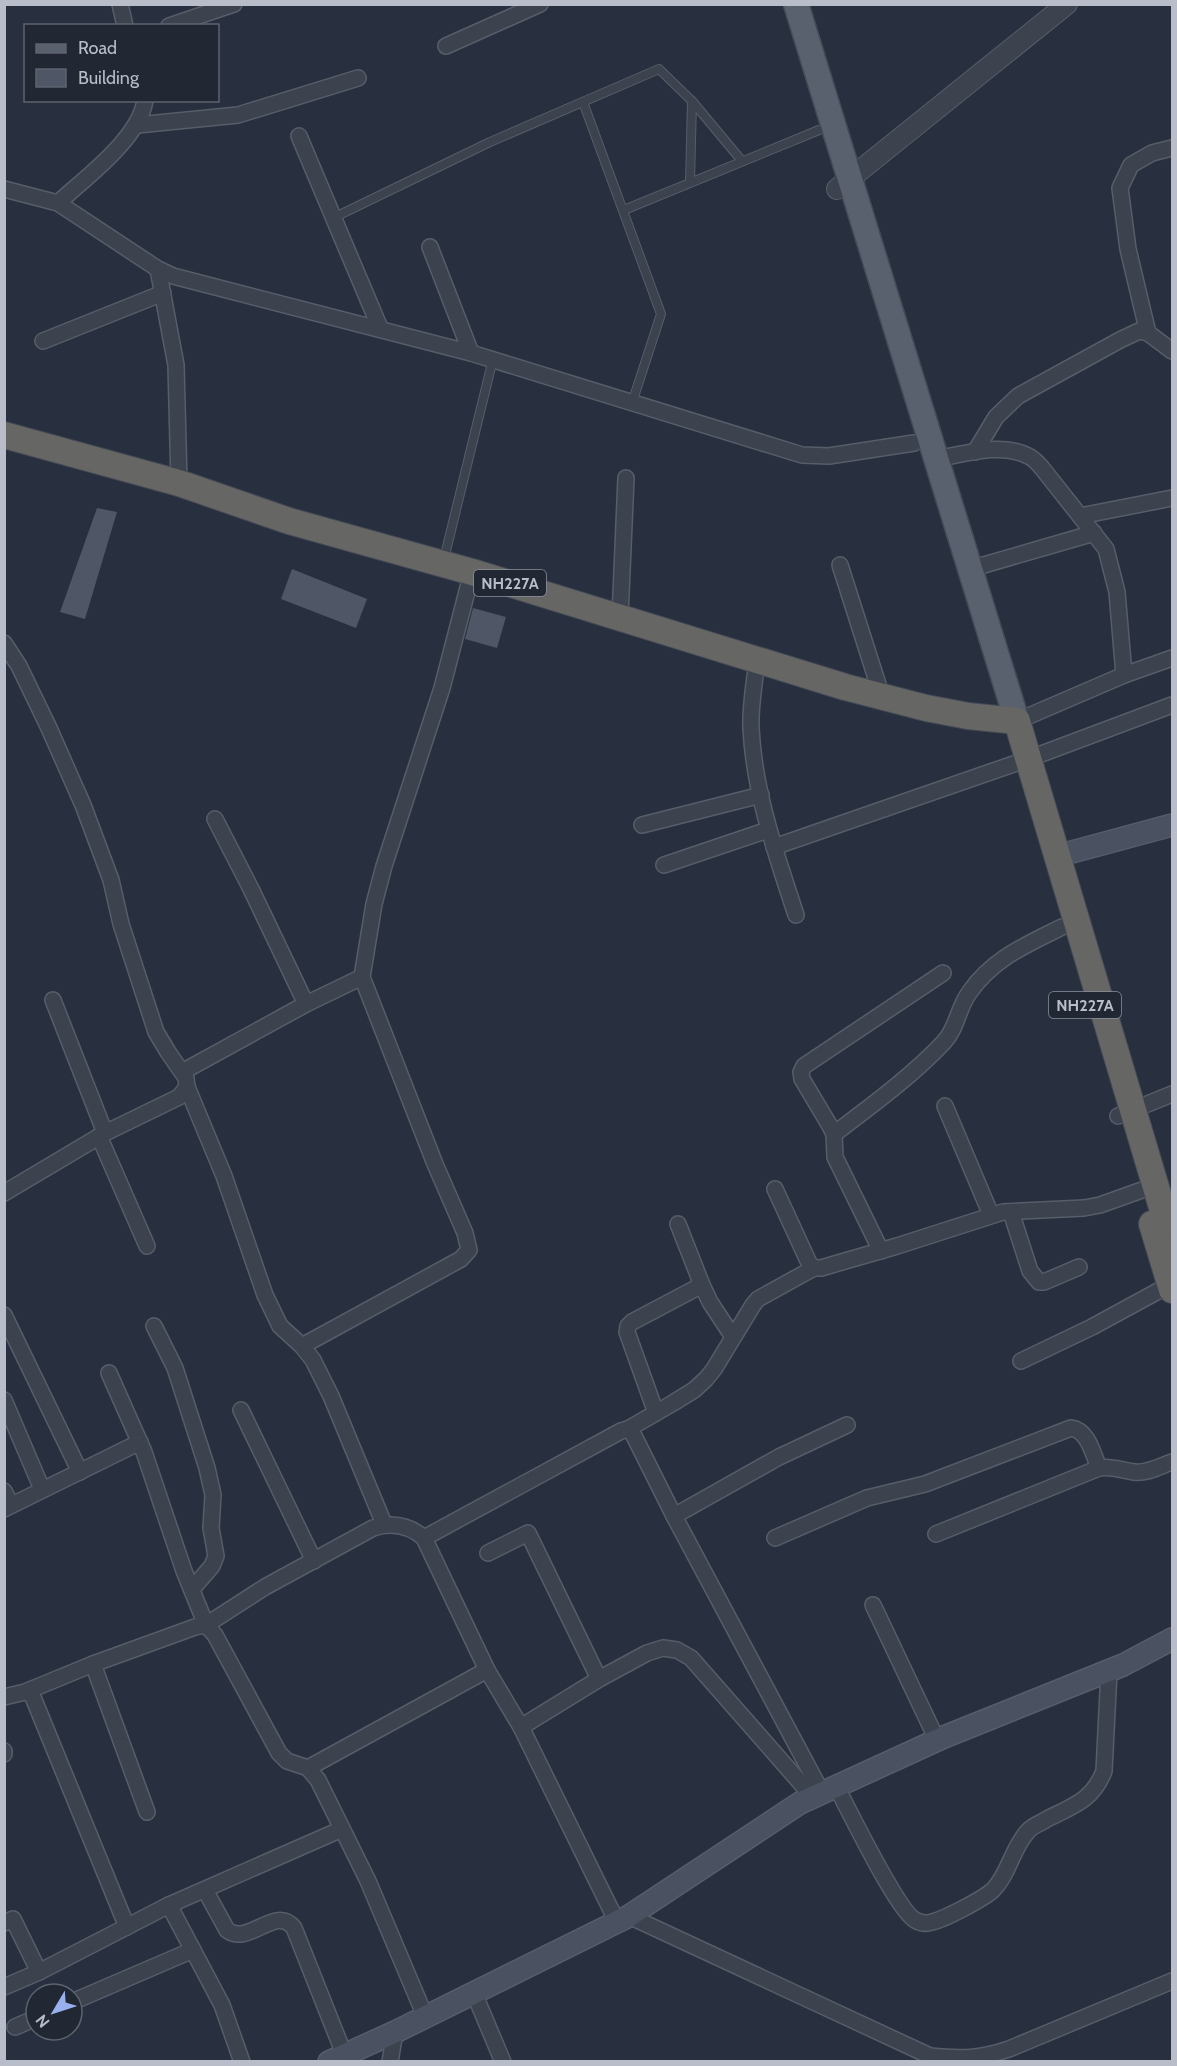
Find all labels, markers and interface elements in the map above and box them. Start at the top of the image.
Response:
legend [24,24,219,102]
text: Road [78,37,117,59]
text: Building [78,67,140,89]
road number: NH227A [474,570,546,596]
road number: NH227A [1049,992,1121,1018]
north arrow [24,1982,84,2042]
text: N [32,2011,54,2031]

